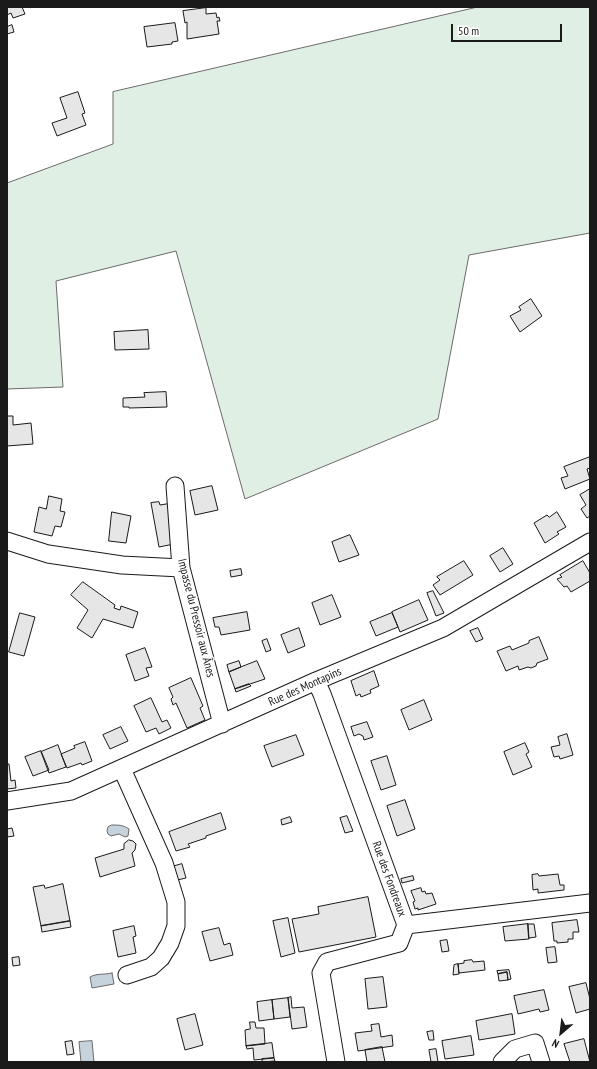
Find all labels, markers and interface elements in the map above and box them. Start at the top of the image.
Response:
scale bar [453,16,564,42]
text: 50 m [458,23,479,38]
street label: Impasse du Pressoir aux Ânes [174,557,218,679]
street label: Rue des Montapins [266,664,344,710]
street label: Rue des Fondreaux [369,839,409,919]
north arrow [541,1013,581,1053]
text: N [549,1036,561,1051]

